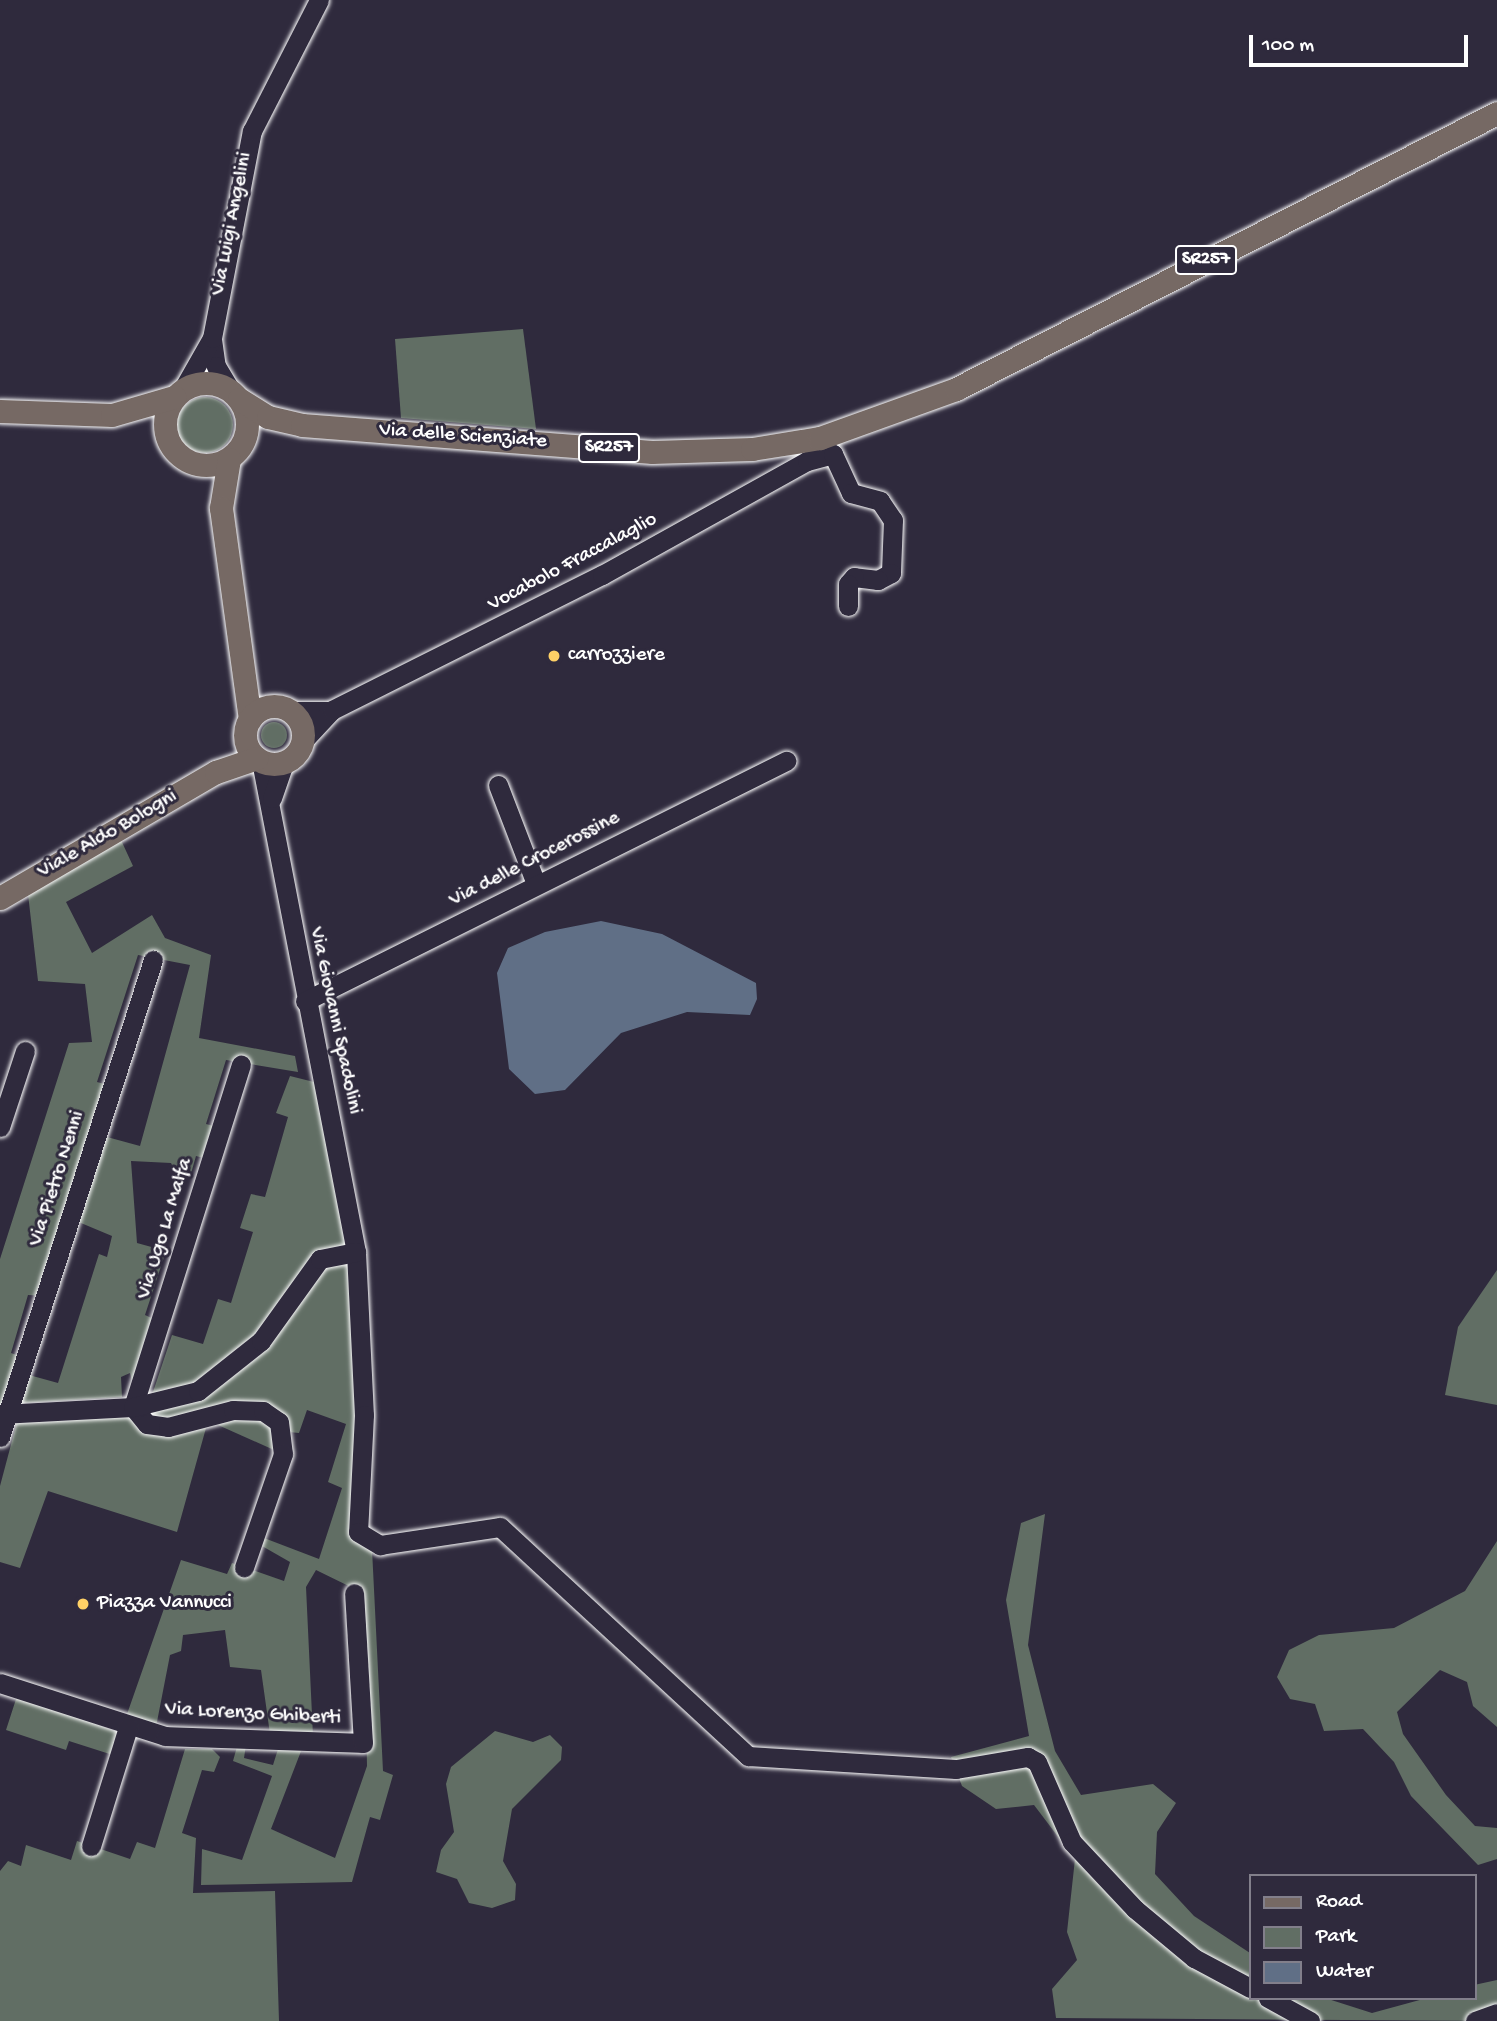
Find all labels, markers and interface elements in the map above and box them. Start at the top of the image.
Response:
scale bar [1252,21,1471,65]
text: 100 m [1262,34,1314,59]
street label: Via Luigi Angelini [207,150,259,298]
road number: SR257 [1174,244,1238,276]
street label: Via delle Scienziate [378,419,548,455]
road number: SR257 [578,432,640,463]
street label: Vocabolo Fraccalaglio [484,508,662,618]
place label: carrozziere [568,643,665,669]
marker: carrozziere [546,648,562,664]
street label: Viale Aldo Bologni [34,785,182,885]
street label: Via delle Crocerossine [446,806,624,914]
street label: Via Giovanni Spadolini [302,925,366,1117]
street label: Via Pietro Nenni [24,1108,92,1250]
street label: Via Ugo La Malfa [133,1155,199,1303]
place label: Piazza Vannucci [97,1591,232,1617]
marker: Piazza Vannucci [75,1596,91,1612]
street label: Via Lorenzo Ghiberti [164,1698,342,1732]
legend [1248,1874,1476,2000]
text: Road [1316,1890,1362,1915]
text: Park [1316,1925,1356,1950]
text: Water [1316,1960,1372,1985]

